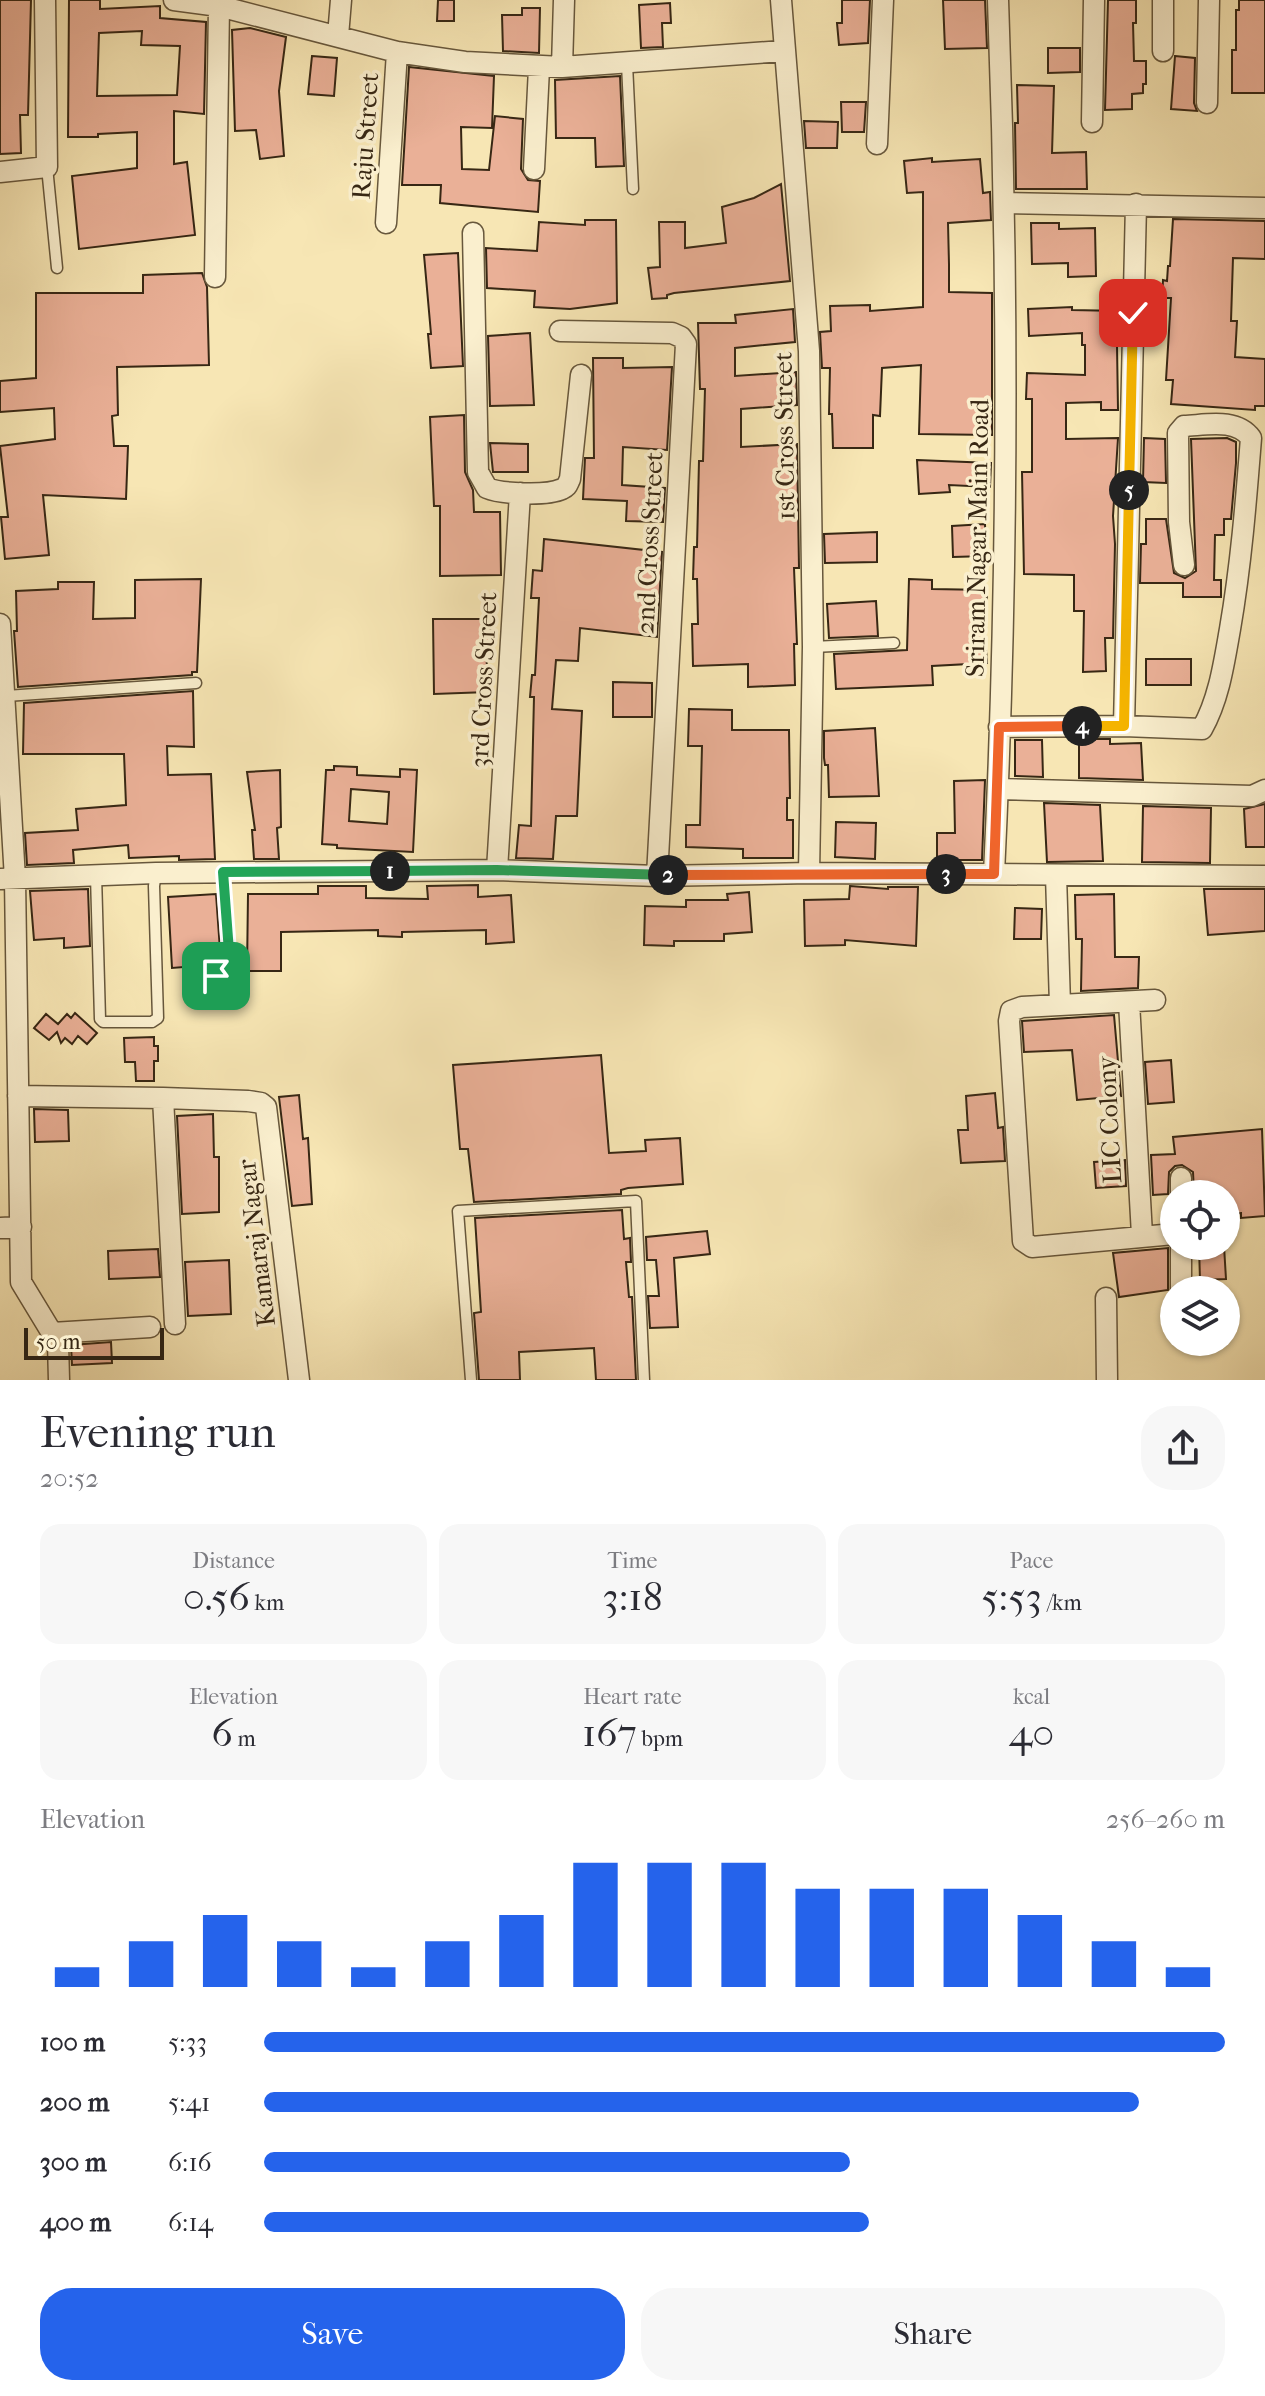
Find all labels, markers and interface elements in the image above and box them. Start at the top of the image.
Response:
street label: Raju Street [346,71,385,200]
pin [1099,279,1167,347]
icon: check [1111,291,1155,335]
street label: 1st Cross Street [768,351,801,521]
street label: Sriram Nagar Main Road [960,398,995,677]
street label: 2nd Cross Street [629,450,670,635]
pin: 5 [1109,470,1149,510]
text: 5 [1124,477,1134,503]
street label: 3rd Cross Street [463,591,504,769]
pin: 4 [1062,706,1102,746]
text: 4 [1076,713,1089,739]
pin: 1 [370,851,410,891]
pin: 3 [926,854,966,894]
pin: 2 [648,855,688,895]
text: 1 [386,858,394,884]
text: 3 [941,861,951,887]
text: 2 [662,862,674,888]
pin [182,942,250,1010]
icon: arrive [194,954,238,998]
street label: LIC Colony [1091,1054,1128,1184]
street label: Kamaraj Nagar [231,1158,282,1328]
map controls [1160,1180,1240,1356]
button: locate [1160,1180,1240,1260]
button: layers [1160,1276,1240,1356]
scale bar [24,1324,164,1360]
text: 50 m [36,1329,81,1355]
button: share [1141,1406,1225,1490]
text: Evening run [40,1407,275,1458]
text: 20:52 [40,1463,99,1494]
text: Distance [192,1548,275,1574]
text: Time [608,1548,658,1574]
text: Pace [1010,1548,1053,1574]
text: 0.56 [183,1574,250,1620]
text: 3:18 [602,1574,663,1620]
text: 5:53 [981,1574,1042,1620]
text: km [250,1590,284,1616]
text: /km [1042,1590,1082,1616]
text: Elevation [189,1684,278,1710]
text: Heart rate [583,1684,682,1710]
text: kcal [1013,1684,1050,1710]
text: 6 [211,1710,233,1756]
text: 167 [582,1710,637,1756]
text: 40 [1009,1710,1054,1756]
text: m [233,1726,256,1752]
text: bpm [637,1726,683,1752]
text: Elevation [40,1804,145,1835]
text: 256–260 m [1106,1804,1225,1835]
text: 100 m [40,2027,105,2058]
text: 5:33 [168,2027,207,2058]
text: 200 m [40,2087,109,2118]
text: 5:41 [168,2087,210,2118]
text: 300 m [40,2147,107,2178]
text: 6:16 [168,2147,212,2178]
text: 400 m [40,2207,111,2238]
text: 6:14 [168,2207,213,2238]
button: Save [40,2288,625,2380]
button: Share [641,2288,1225,2380]

